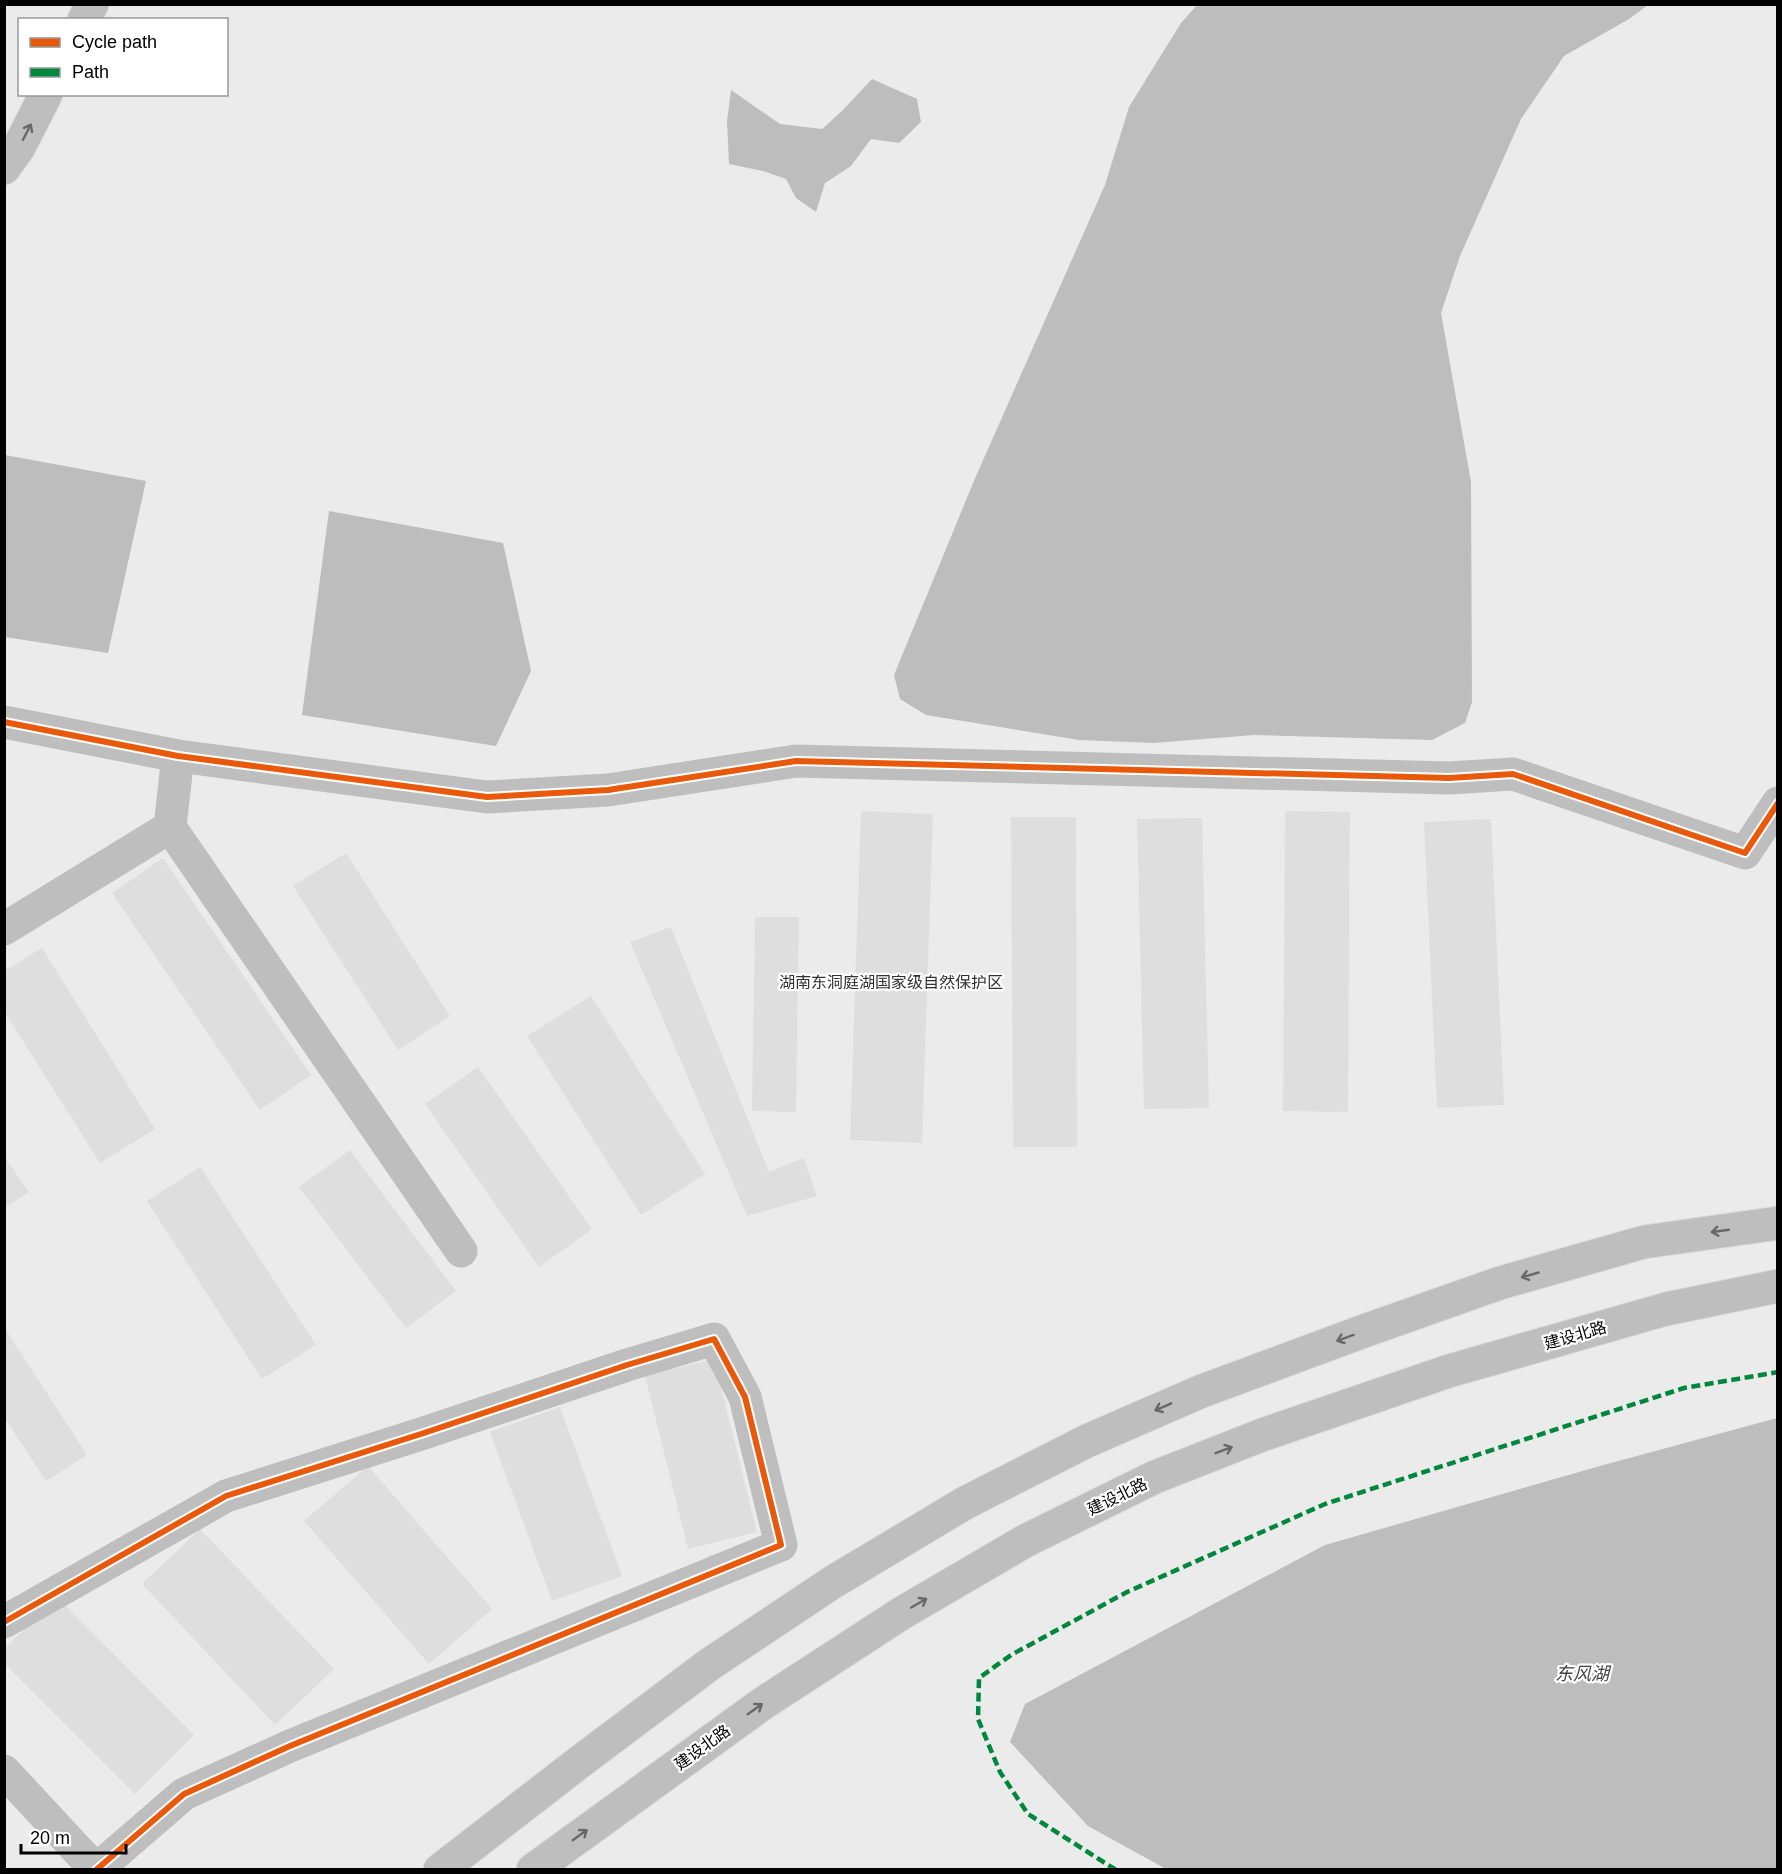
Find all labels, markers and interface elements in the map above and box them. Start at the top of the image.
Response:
legend [18,18,228,96]
text: Cycle path [72,32,157,52]
text: Path [72,62,109,82]
one-way arrow [22,124,33,142]
park label: 湖南东洞庭湖国家级自然保护区 [779,973,1003,991]
one-way arrow [1710,1225,1730,1236]
one-way arrow [1521,1270,1540,1281]
street label: 建设北路 [1542,1318,1608,1352]
one-way arrow [1337,1333,1355,1344]
one-way arrow [1155,1402,1173,1414]
one-way arrow [1215,1444,1233,1455]
street label: 建设北路 [1085,1475,1150,1518]
one-way arrow [910,1597,927,1609]
water label: 东风湖 [1555,1664,1612,1684]
one-way arrow [747,1703,763,1715]
street label: 建设北路 [671,1722,733,1773]
scale bar [21,1817,126,1855]
text: 20 m [30,1828,70,1848]
one-way arrow [571,1829,588,1841]

